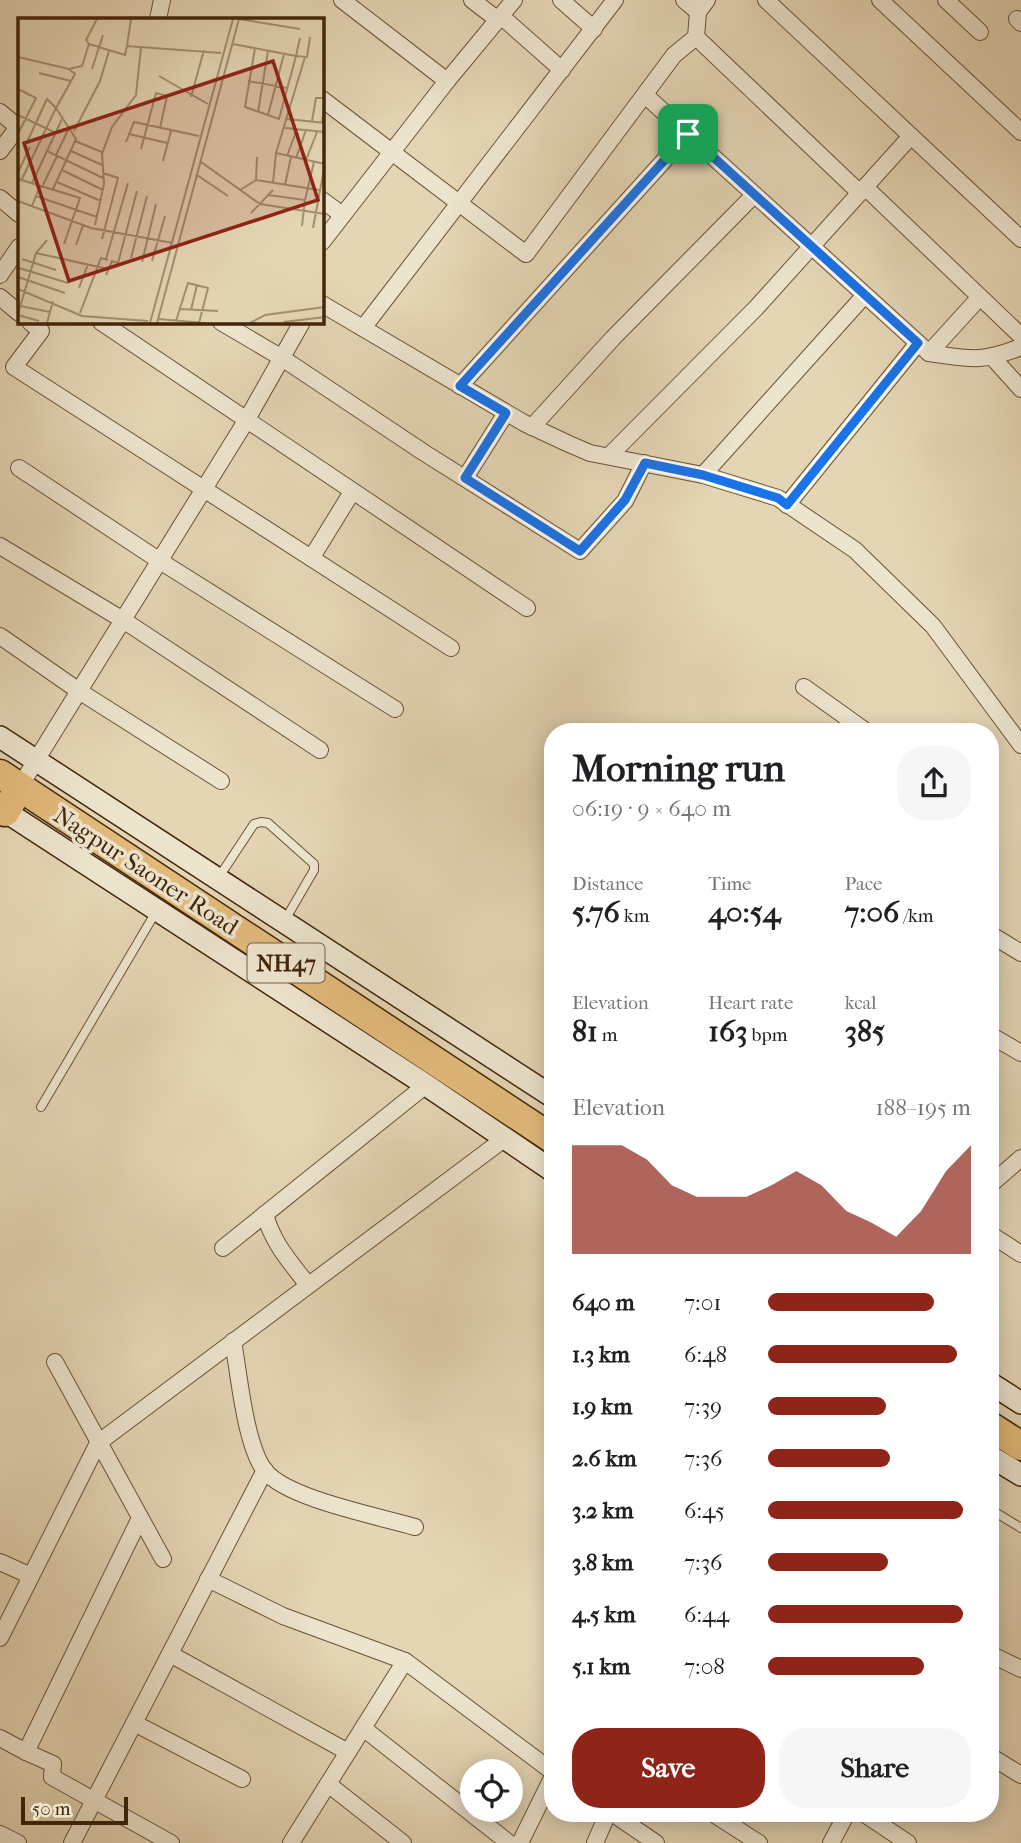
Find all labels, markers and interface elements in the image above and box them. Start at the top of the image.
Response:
inset map [18,18,324,324]
pin [658,104,718,164]
icon: arrive [669,115,707,153]
text: Morning run [572,746,785,791]
button: share [897,746,971,820]
text: 06:19 · 9 × 640 m [572,795,731,822]
street label: Nagpur Saoner Road [49,801,244,942]
text: Distance [572,873,643,895]
text: Time [708,873,752,895]
text: Pace [845,873,883,895]
text: 5.76 [572,895,620,930]
text: 40:54 [708,895,781,930]
text: 7:06 [845,895,899,930]
text: km [620,905,649,927]
text: /km [899,905,934,927]
road number: NH47 [247,944,324,982]
text: Elevation [572,992,649,1014]
text: Heart rate [708,992,793,1014]
text: kcal [845,992,877,1014]
text: 81 [572,1014,598,1049]
text: 163 [708,1014,747,1049]
text: 385 [845,1014,885,1049]
text: m [598,1024,618,1046]
text: bpm [747,1024,788,1046]
text: Elevation [572,1094,665,1121]
text: 188–195 m [875,1094,971,1121]
text: 640 m [572,1289,635,1316]
text: 7:01 [684,1289,721,1316]
text: 1.3 km [572,1341,630,1368]
text: 6:48 [684,1341,727,1368]
text: 1.9 km [572,1393,632,1420]
text: 7:39 [684,1393,722,1420]
text: 2.6 km [572,1445,637,1472]
text: 7:36 [684,1445,723,1472]
text: 3.2 km [572,1497,634,1524]
text: 6:45 [684,1497,725,1524]
text: 3.8 km [572,1549,633,1576]
text: 7:36 [684,1549,723,1576]
text: 4.5 km [572,1601,636,1628]
text: 6:44 [684,1601,729,1628]
text: 5.1 km [572,1653,630,1680]
text: 7:08 [684,1653,725,1680]
button: Save [572,1728,765,1808]
button: Share [779,1728,971,1808]
map controls [460,1759,523,1822]
button: locate [460,1759,523,1822]
scale bar [21,1794,128,1826]
text: 50 m [32,1798,71,1820]

